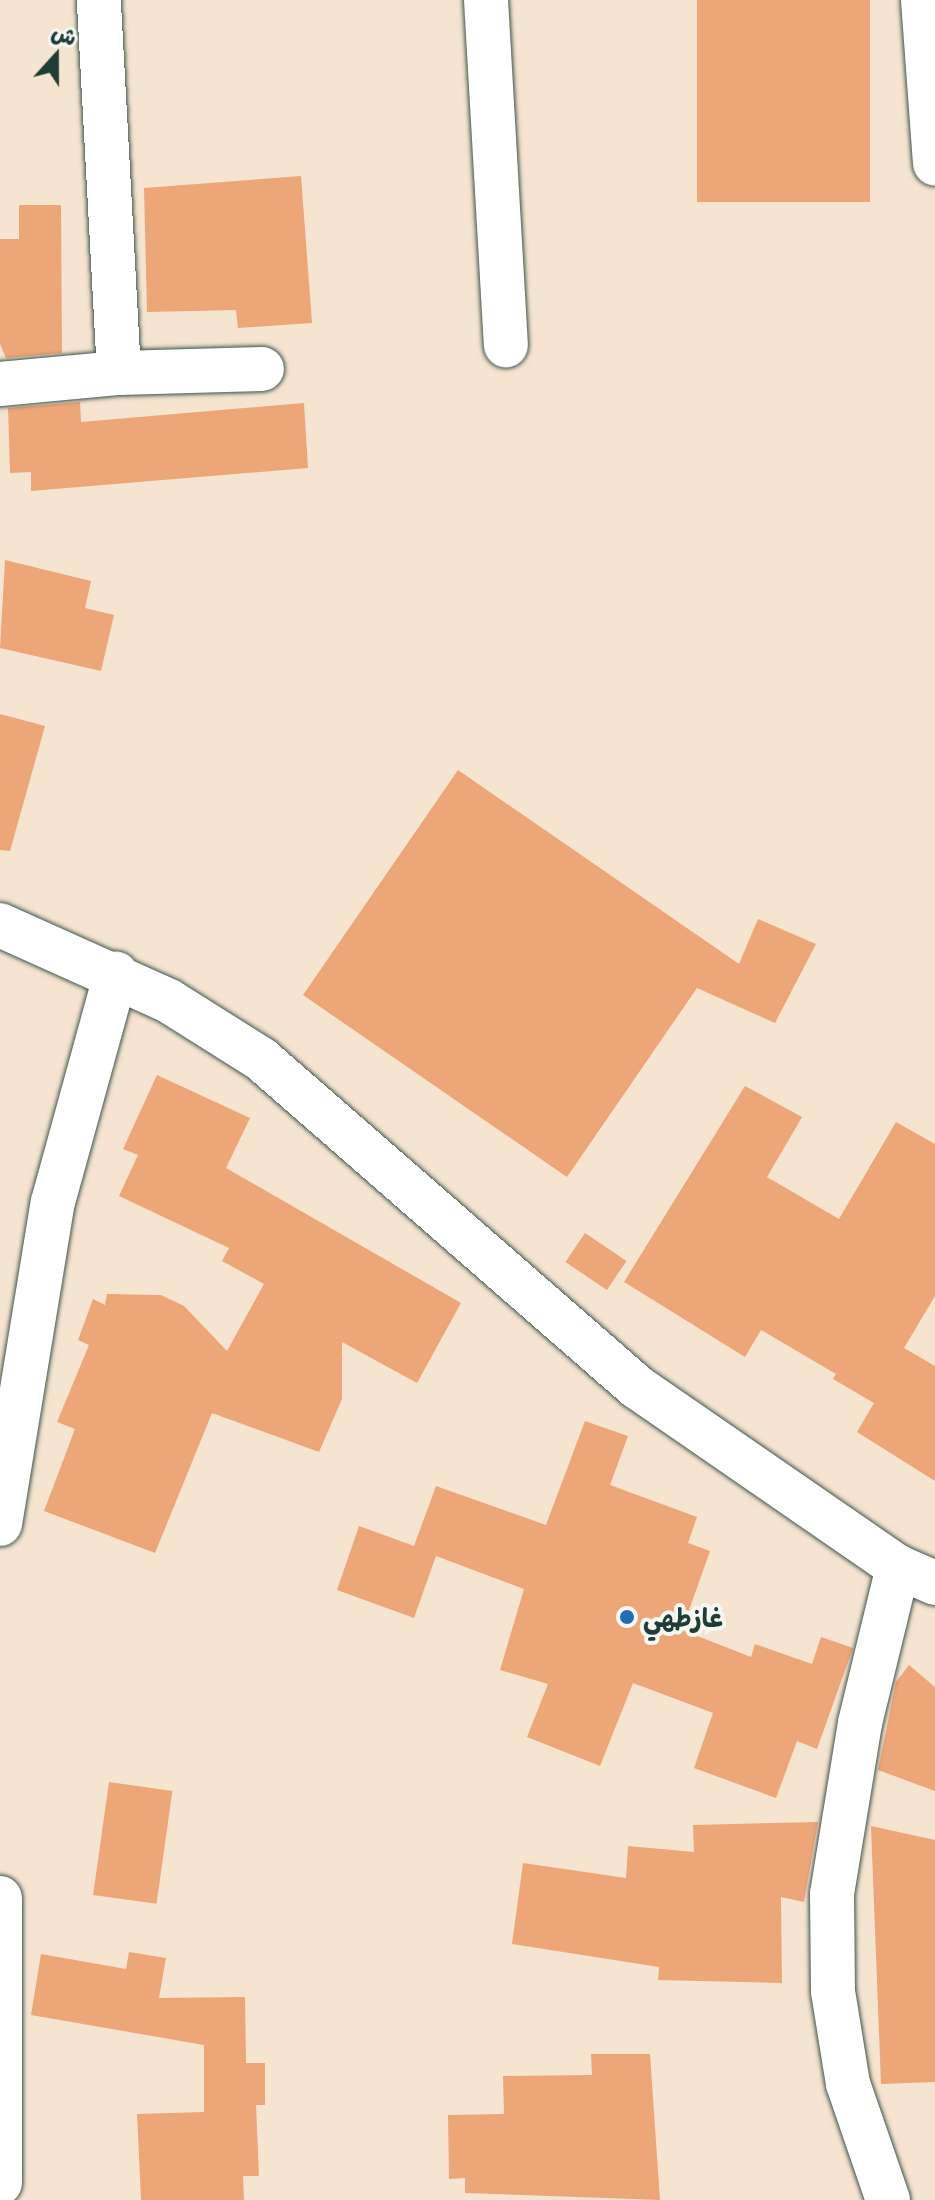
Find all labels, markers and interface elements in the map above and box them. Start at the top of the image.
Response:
text: ش [48,13,82,53]
north arrow [16,16,96,96]
place label: غازطهي [643,1601,723,1633]
marker: غازطهي [618,1608,636,1626]

